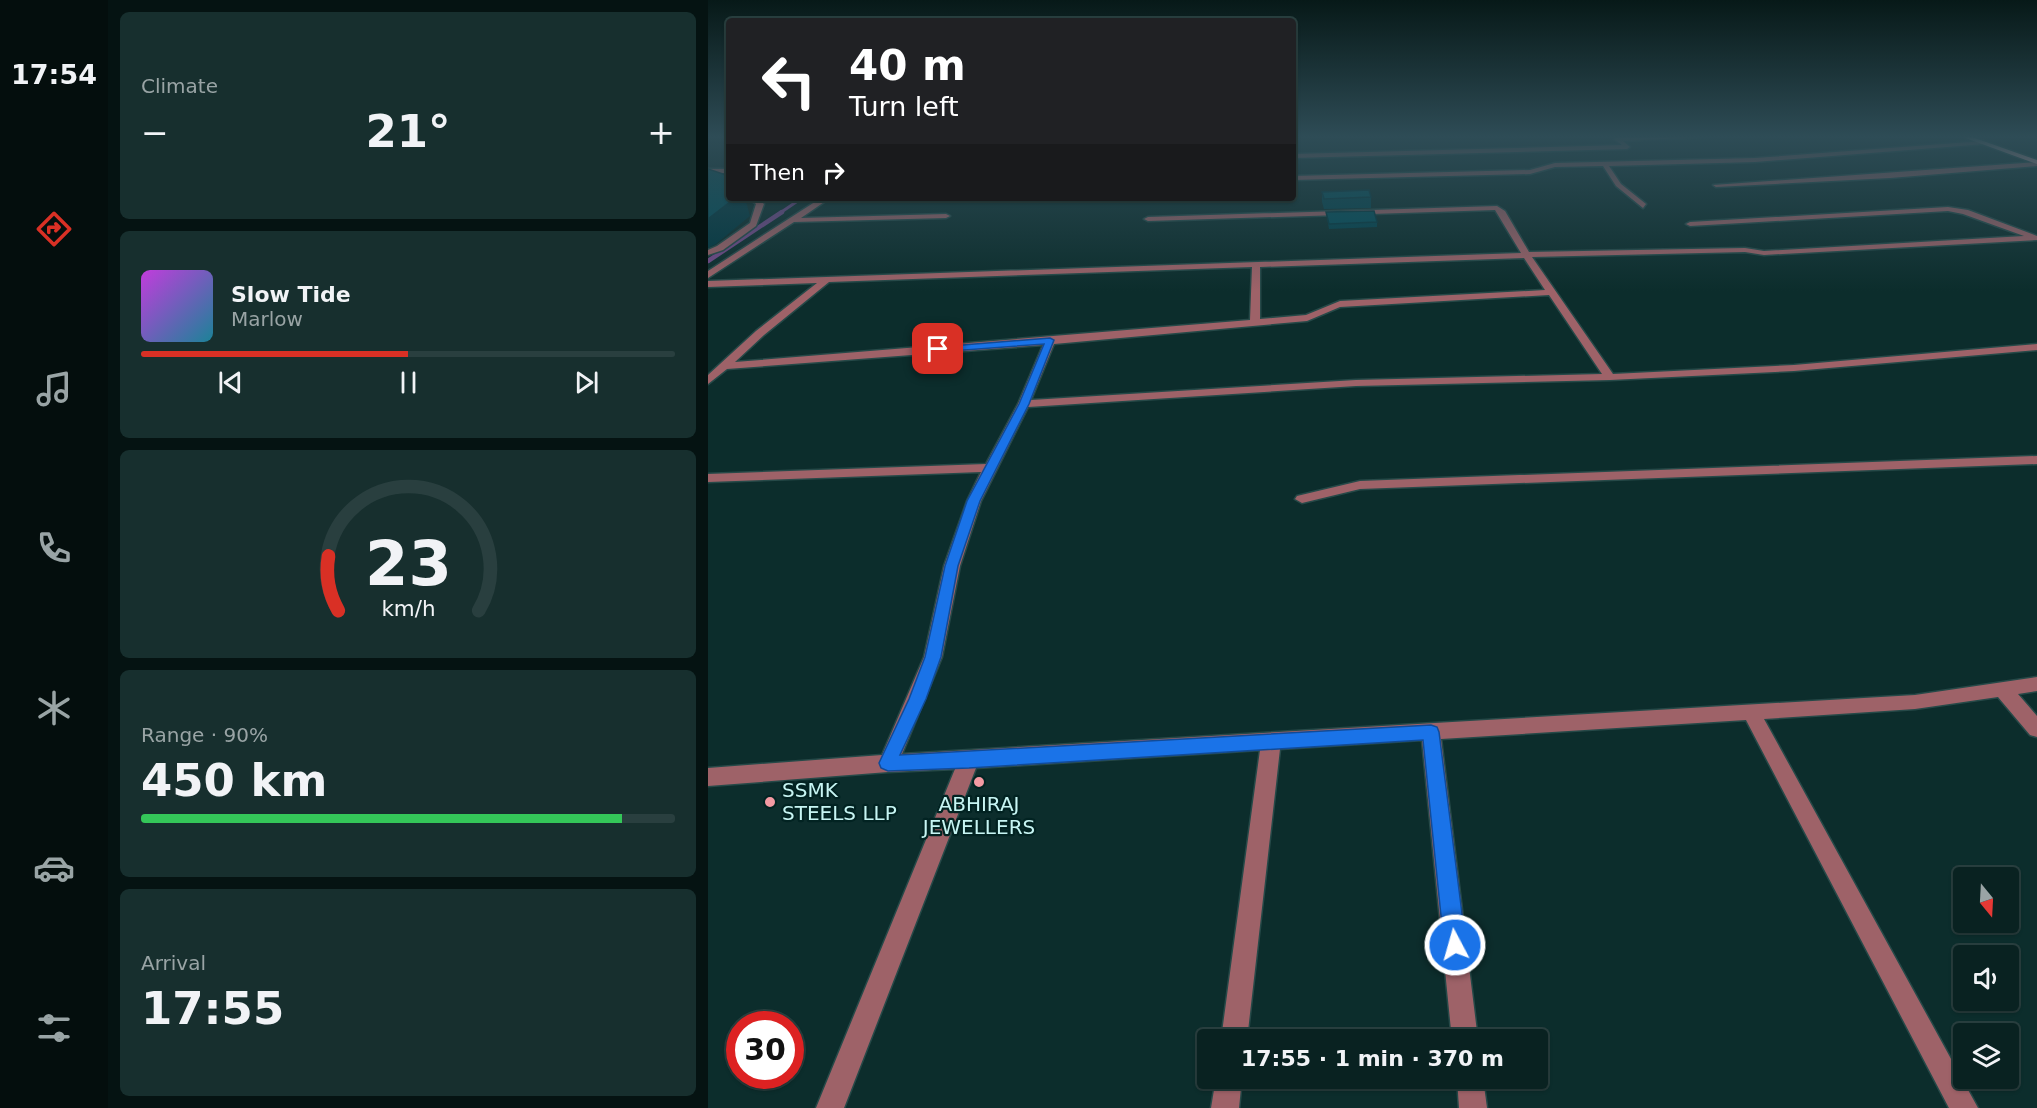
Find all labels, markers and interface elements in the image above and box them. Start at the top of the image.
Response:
text: 40 m [849,41,966,90]
icon: left [750,42,828,120]
text: 17:54 [11,59,97,90]
text: Climate [141,74,218,98]
text: Turn left [849,91,959,122]
text: 21° [365,105,451,158]
text: − [141,113,169,152]
text: + [647,113,675,152]
icon: right [817,156,850,189]
text: Then [750,160,805,185]
icon: directions [33,208,75,250]
text: Slow Tide [231,282,351,307]
text: Marlow [231,307,303,331]
pin [912,323,963,374]
icon: arrive [921,332,954,365]
icon: previous [214,366,247,399]
icon: pause [392,366,425,399]
icon: next [570,366,603,399]
icon: music [33,368,75,410]
icon: phone [33,527,75,569]
text: 23 [365,527,451,600]
text: km/h [381,596,435,621]
icon: climate [33,687,75,729]
text: Range · 90% [141,723,268,747]
text: 450 km [141,754,327,807]
marker: ABHIRAJ JEWELLERS [972,775,986,789]
place label: SSMK STEELS LLP [782,778,897,825]
place label: ABHIRAJ JEWELLERS [921,792,1035,839]
marker: SSMK STEELS LLP [763,795,777,809]
icon: car [33,847,75,889]
north arrow [1953,867,2019,933]
map controls [1953,867,2019,1089]
position arrow [1423,913,1487,977]
button: sound [1953,945,2019,1011]
text: Arrival [141,951,206,975]
text: 17:55 [141,982,284,1035]
icon: filters [33,1007,75,1049]
speed limit sign: 30 [726,1011,804,1089]
button: layers [1953,1023,2019,1089]
text: 17:55 · 1 min · 370 m [1241,1046,1504,1071]

